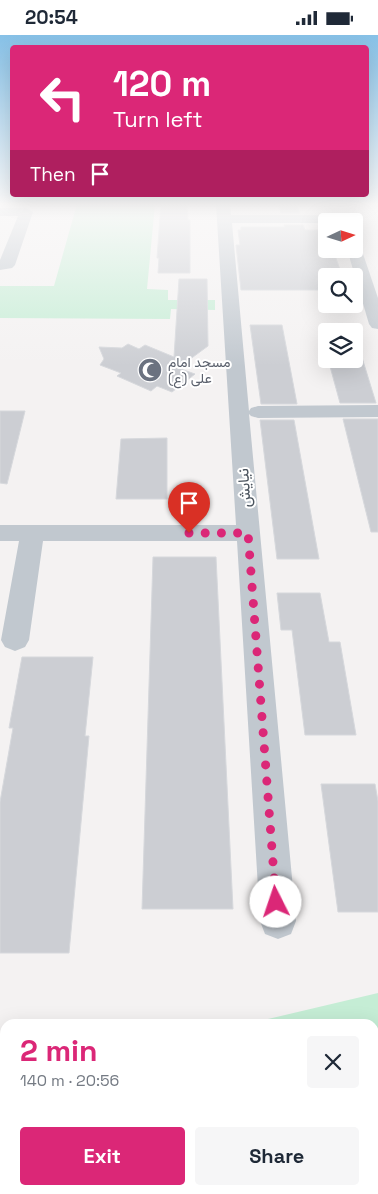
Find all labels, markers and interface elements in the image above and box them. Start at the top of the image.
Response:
text: 20:54 [25,5,78,30]
text: 120 m [113,62,211,106]
icon: left [30,65,95,130]
text: Turn left [113,105,203,133]
icon: arrive [86,160,114,188]
text: Then [30,162,76,187]
north arrow [318,213,362,257]
map controls [318,213,363,368]
button: search [318,268,363,313]
button: layers [318,323,363,368]
place label: مسجد امام علی (ع) [168,353,231,389]
mosque icon: مسجد امام علی (ع) [137,357,163,383]
street label: نیایش [232,468,256,508]
pin [168,482,210,533]
icon: arrive [175,489,203,517]
position arrow [249,875,301,927]
text: 2 min [20,1031,98,1070]
button: close [307,1036,359,1088]
text: 140 m · 20:56 [20,1070,119,1091]
button: Exit [20,1127,185,1185]
button: Share [195,1127,359,1185]

